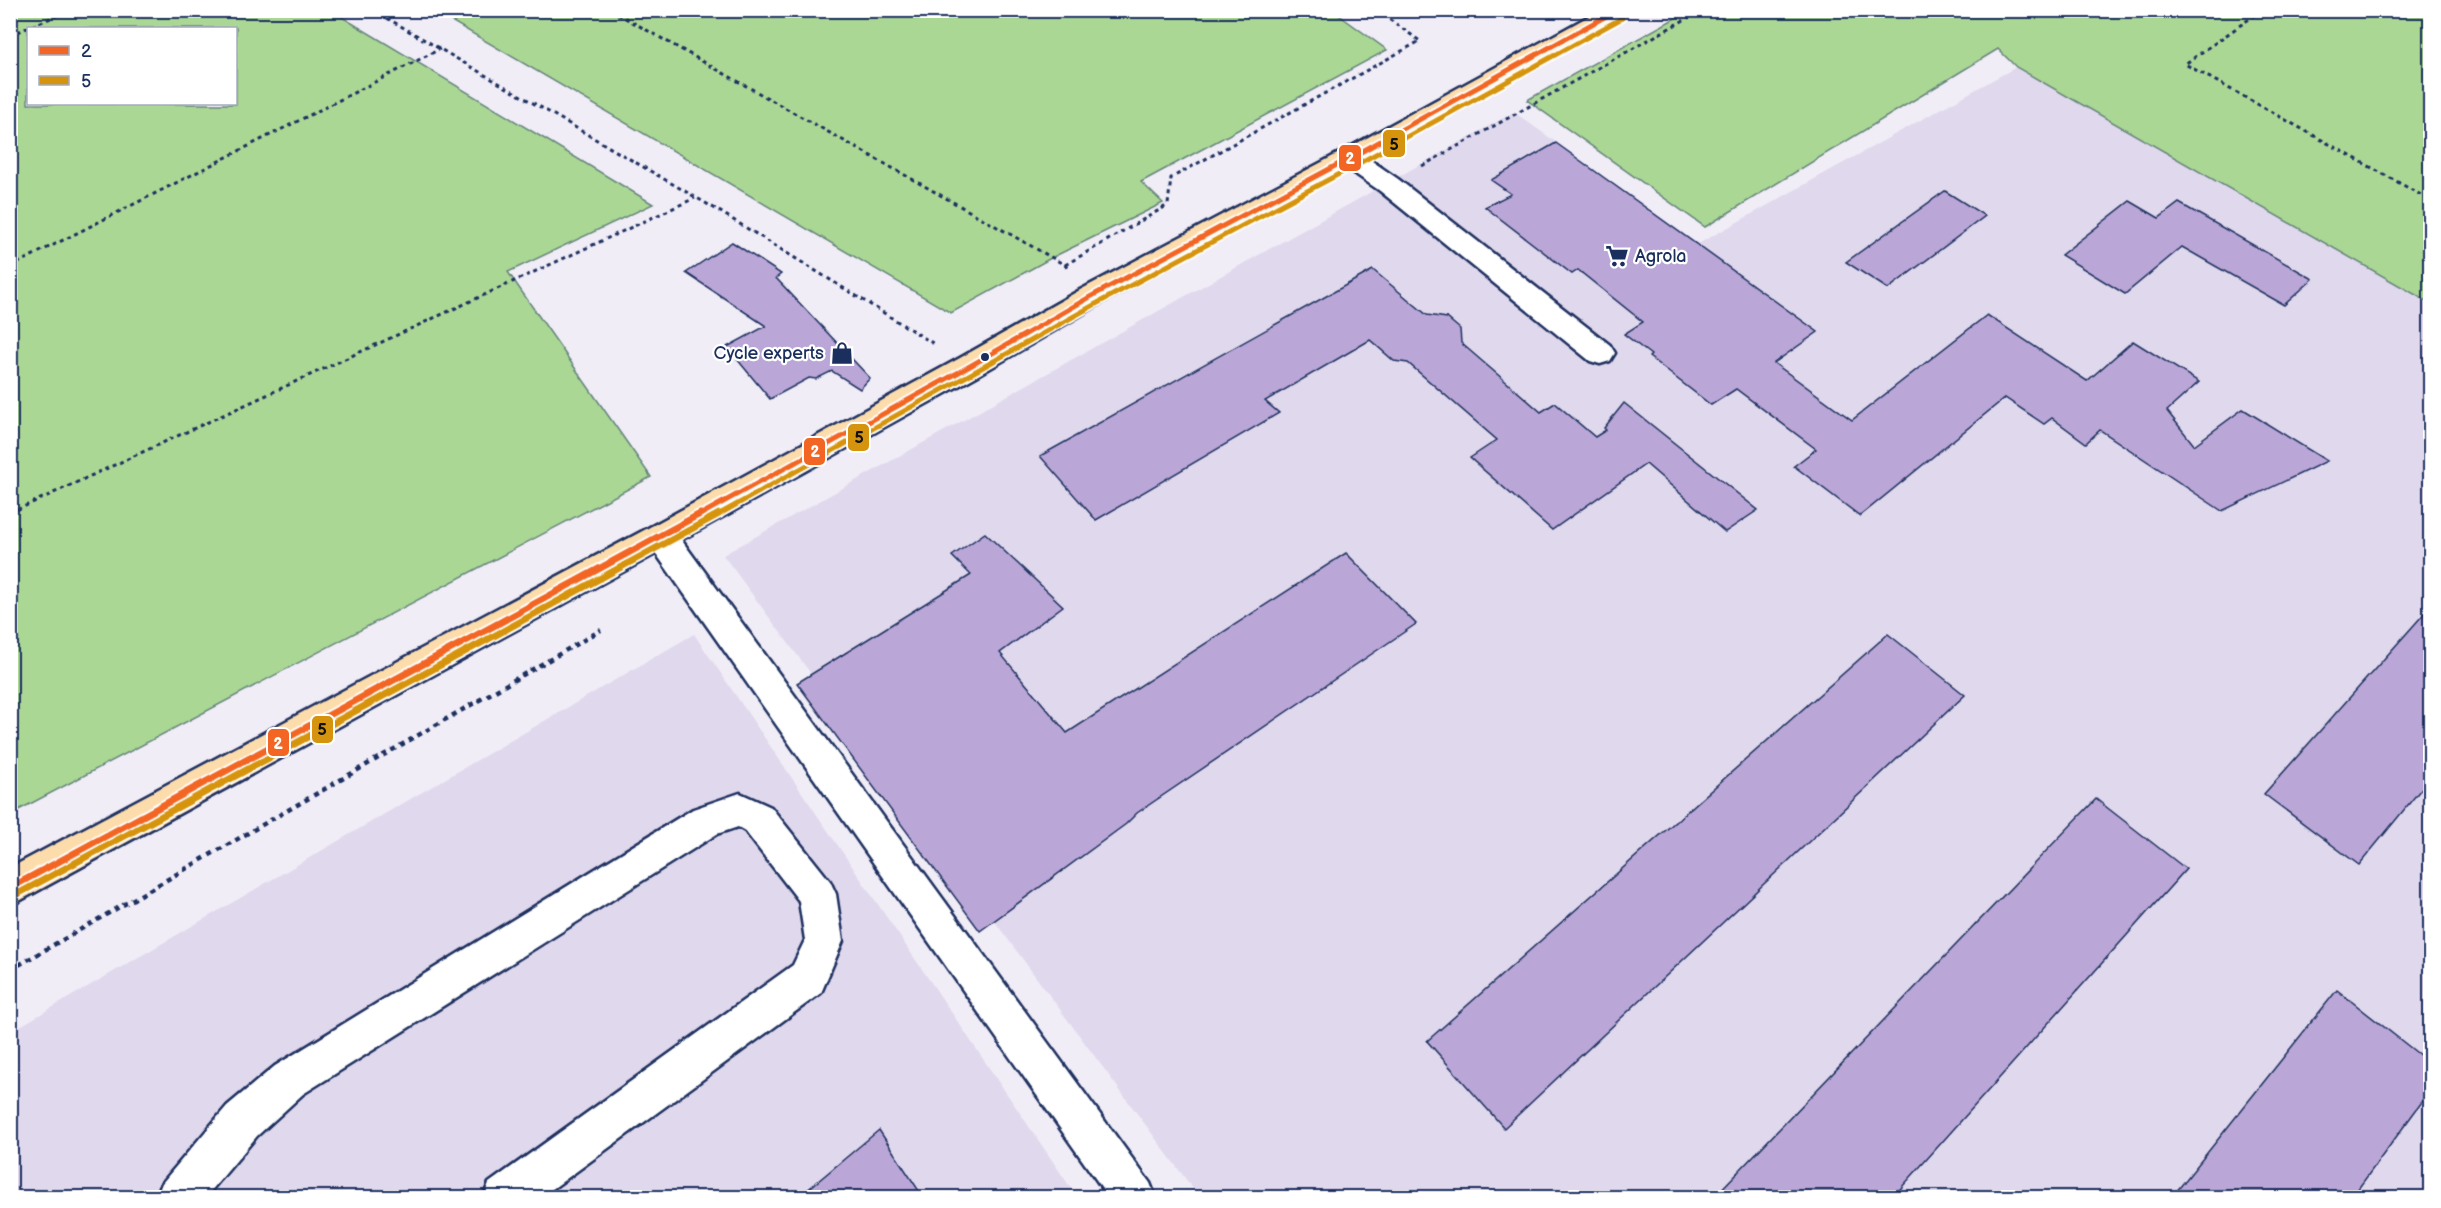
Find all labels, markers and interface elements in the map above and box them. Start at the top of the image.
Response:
legend [27,27,237,105]
text: 2 [81,41,92,62]
text: 5 [81,71,91,92]
line badge: 5 [1382,129,1406,158]
text: 5 [1389,136,1399,155]
line badge: 2 [1338,144,1362,172]
text: 2 [1345,150,1355,169]
supermarket icon: Agrola [1604,243,1630,269]
place label: Agrola [1635,246,1686,267]
shop icon: Cycle experts [829,340,855,366]
place label: Cycle experts [714,343,824,364]
unlabelled marker [979,351,991,363]
line badge: 5 [847,423,870,452]
text: 5 [854,429,864,448]
line badge: 2 [803,437,826,466]
text: 2 [810,443,820,462]
line badge: 5 [311,715,334,744]
text: 5 [317,721,327,740]
line badge: 2 [267,728,290,757]
text: 2 [273,735,283,754]

